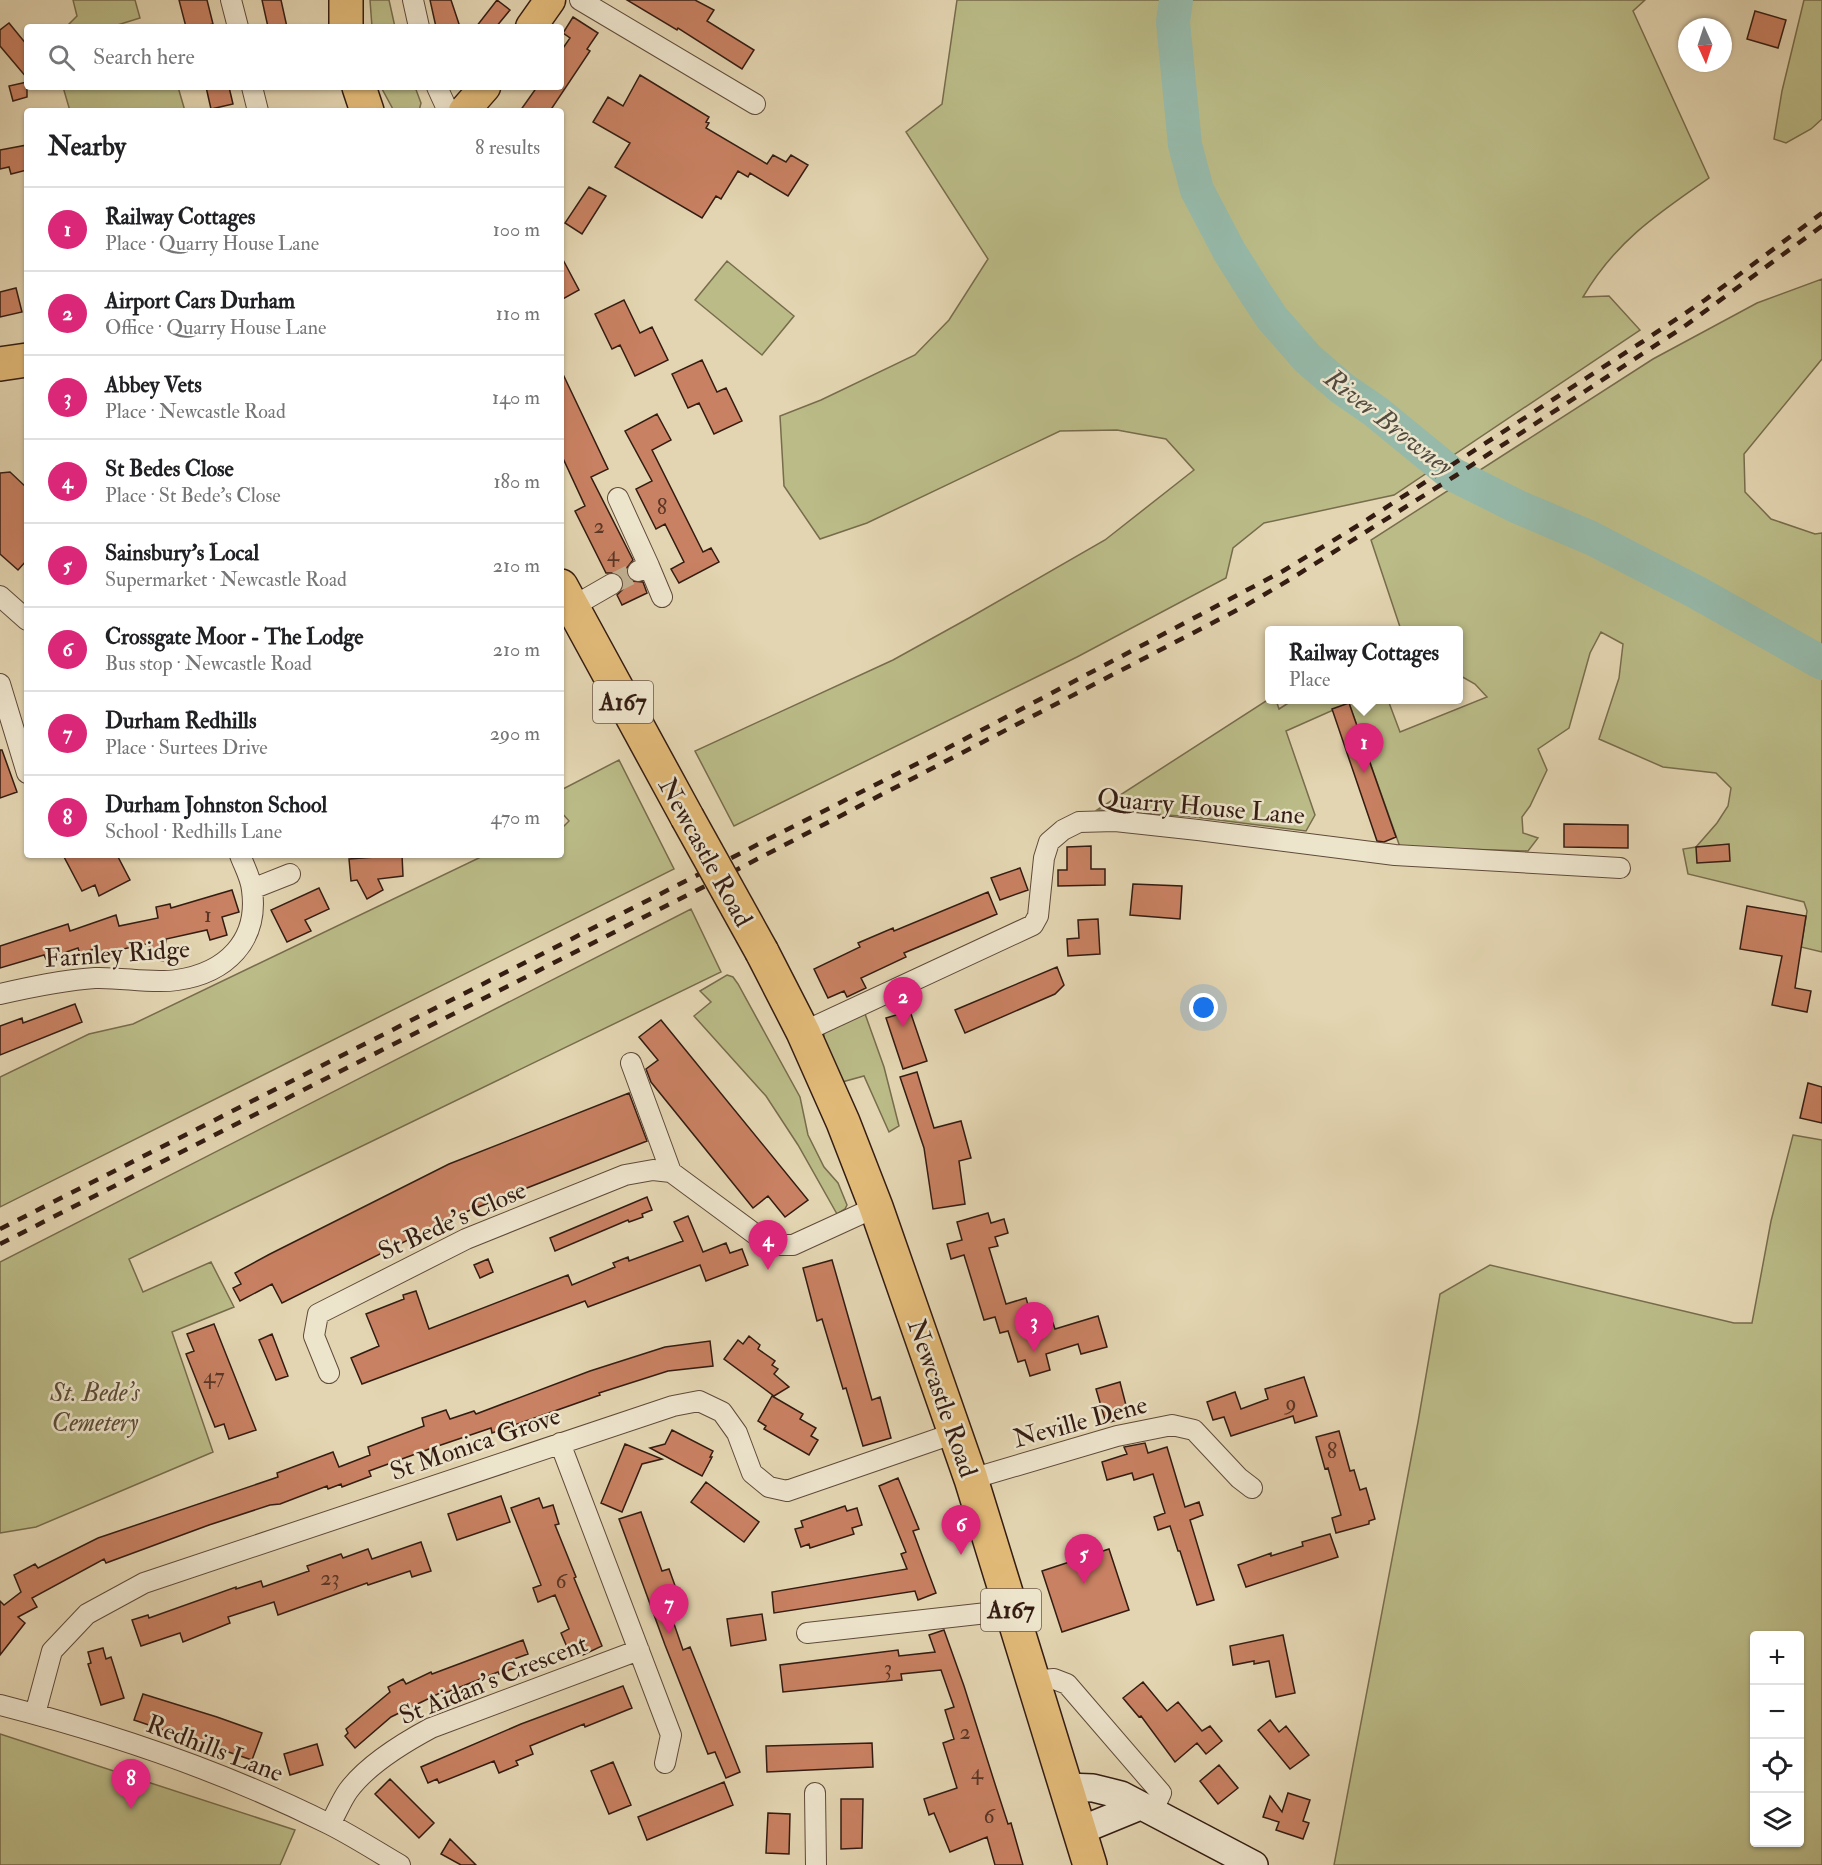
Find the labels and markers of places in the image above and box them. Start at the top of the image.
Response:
pin: 1 [1344,724,1384,773]
pin: 2 [884,978,922,1027]
pin: 4 [748,1220,788,1270]
pin: 3 [1014,1302,1054,1352]
pin: 6 [942,1506,980,1555]
pin: 5 [1064,1534,1104,1584]
pin: 7 [650,1584,688,1634]
pin: 8 [112,1760,150,1809]

